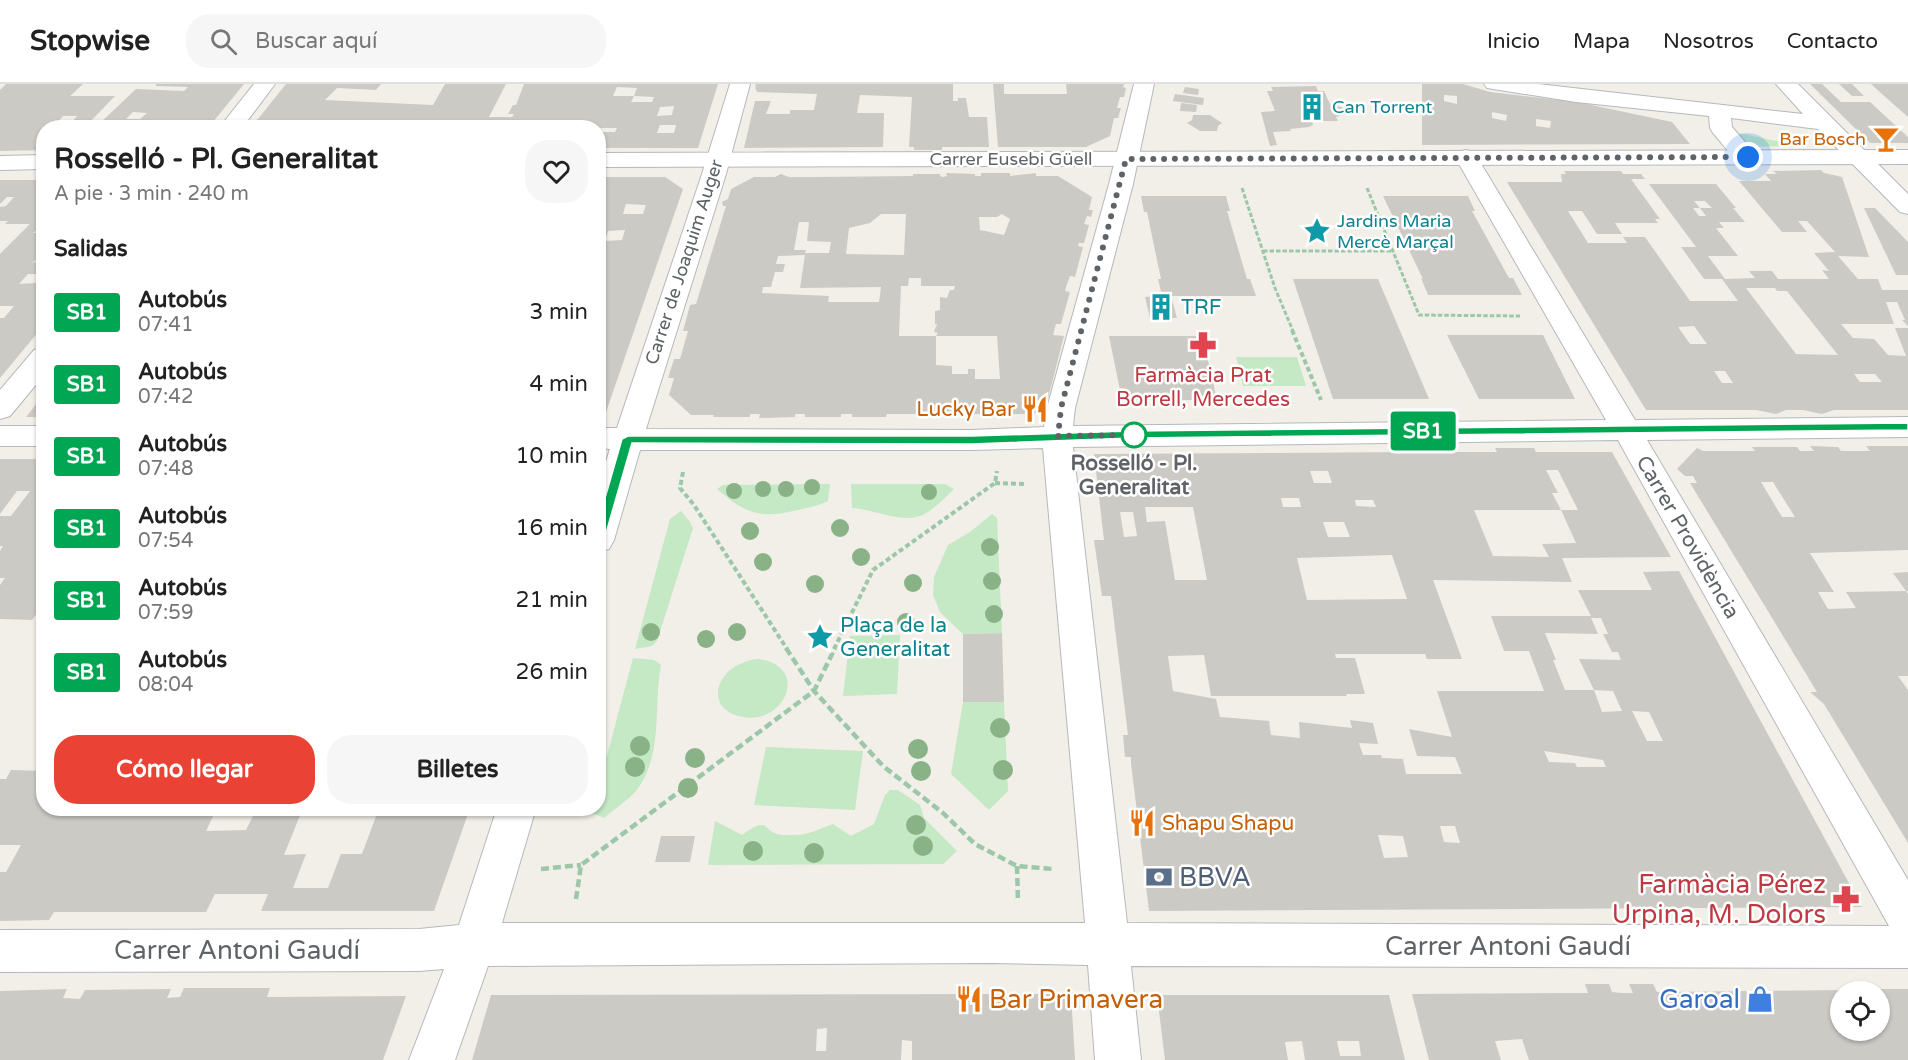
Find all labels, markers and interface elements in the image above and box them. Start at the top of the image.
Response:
search box [186,14,606,68]
text: Stopwise [30,24,150,58]
icon: search [207,25,240,58]
text: Buscar aquí [255,28,378,54]
text: Inicio [1487,29,1540,54]
text: Mapa [1573,29,1630,54]
text: Nosotros [1663,29,1754,54]
text: Contacto [1787,29,1878,54]
building icon: Can Torrent [1297,92,1327,122]
place label: Can Torrent [1332,96,1432,118]
bar icon: Bar Bosch [1871,124,1901,154]
place label: Bar Bosch [1779,128,1866,150]
button: heart [525,140,588,203]
text: Rosselló - Pl. Generalitat [54,142,378,176]
your location [1733,142,1763,172]
street label: Carrer Eusebi Güell [929,148,1093,170]
street label: Carrer de Joaquim Auger [640,157,728,367]
text: A pie · 3 min · 240 m [54,182,249,206]
place label: Jardins Maria Mercè Marçal [1337,210,1454,253]
place icon: Jardins Maria Mercè Marçal [1302,216,1332,246]
text: Salidas [54,236,128,262]
text: Autobús [138,287,227,313]
building icon: TRF [1146,292,1176,322]
place label: TRF [1181,295,1222,320]
text: 3 min [529,299,588,325]
text: SB1 [67,300,107,325]
text: 07:41 [138,313,193,337]
pharmacy icon: Farmàcia Prat Borrell, Mercedes [1188,330,1218,360]
text: Autobús [138,359,227,385]
place label: Farmàcia Prat Borrell, Mercedes [1116,363,1290,412]
text: 4 min [529,371,588,397]
text: SB1 [67,372,107,397]
text: 07:42 [138,385,193,409]
restaurant icon: Lucky Bar [1020,394,1050,424]
place label: Lucky Bar [916,397,1015,422]
line badge: SB1 [1388,412,1458,450]
text: SB1 [1403,419,1443,444]
marker: Rosselló - Pl. Generalitat [1121,422,1147,448]
text: Autobús [138,431,227,457]
text: 10 min [516,443,588,469]
text: SB1 [67,444,107,469]
place label: Rosselló - Pl. Generalitat [1070,451,1198,500]
street label: Carrer Providència [1631,451,1744,623]
text: 07:48 [138,457,193,481]
text: Autobús [138,503,227,529]
text: 16 min [516,515,588,541]
text: SB1 [67,516,107,541]
text: 07:54 [138,529,193,553]
text: Autobús [138,575,227,601]
text: 21 min [516,587,588,613]
text: SB1 [67,588,107,613]
text: 07:59 [138,601,193,625]
place label: Plaça de la Generalitat [840,613,950,662]
place icon: Plaça de la Generalitat [805,622,835,652]
text: Autobús [138,647,227,673]
text: 26 min [516,659,588,685]
text: SB1 [67,660,107,685]
text: 08:04 [138,673,193,697]
button: Cómo llegar [54,735,315,804]
button: Billetes [327,735,588,804]
restaurant icon: Shapu Shapu [1127,808,1157,838]
place label: Shapu Shapu [1162,811,1294,836]
bank icon: BBVA [1144,862,1174,892]
place label: BBVA [1179,862,1251,893]
place label: Farmàcia Pérez Urpina, M. Dolors [1612,869,1826,930]
pharmacy icon: Farmàcia Pérez Urpina, M. Dolors [1831,884,1861,914]
street label: Carrer Antoni Gaudí [1385,931,1631,962]
street label: Carrer Antoni Gaudí [114,935,360,966]
map controls [1830,981,1890,1041]
button: locate [1830,981,1890,1041]
restaurant icon: Bar Primavera [954,984,984,1014]
place label: Bar Primavera [989,984,1163,1015]
place label: Garoal [1659,984,1740,1015]
shop icon: Garoal [1745,984,1775,1014]

